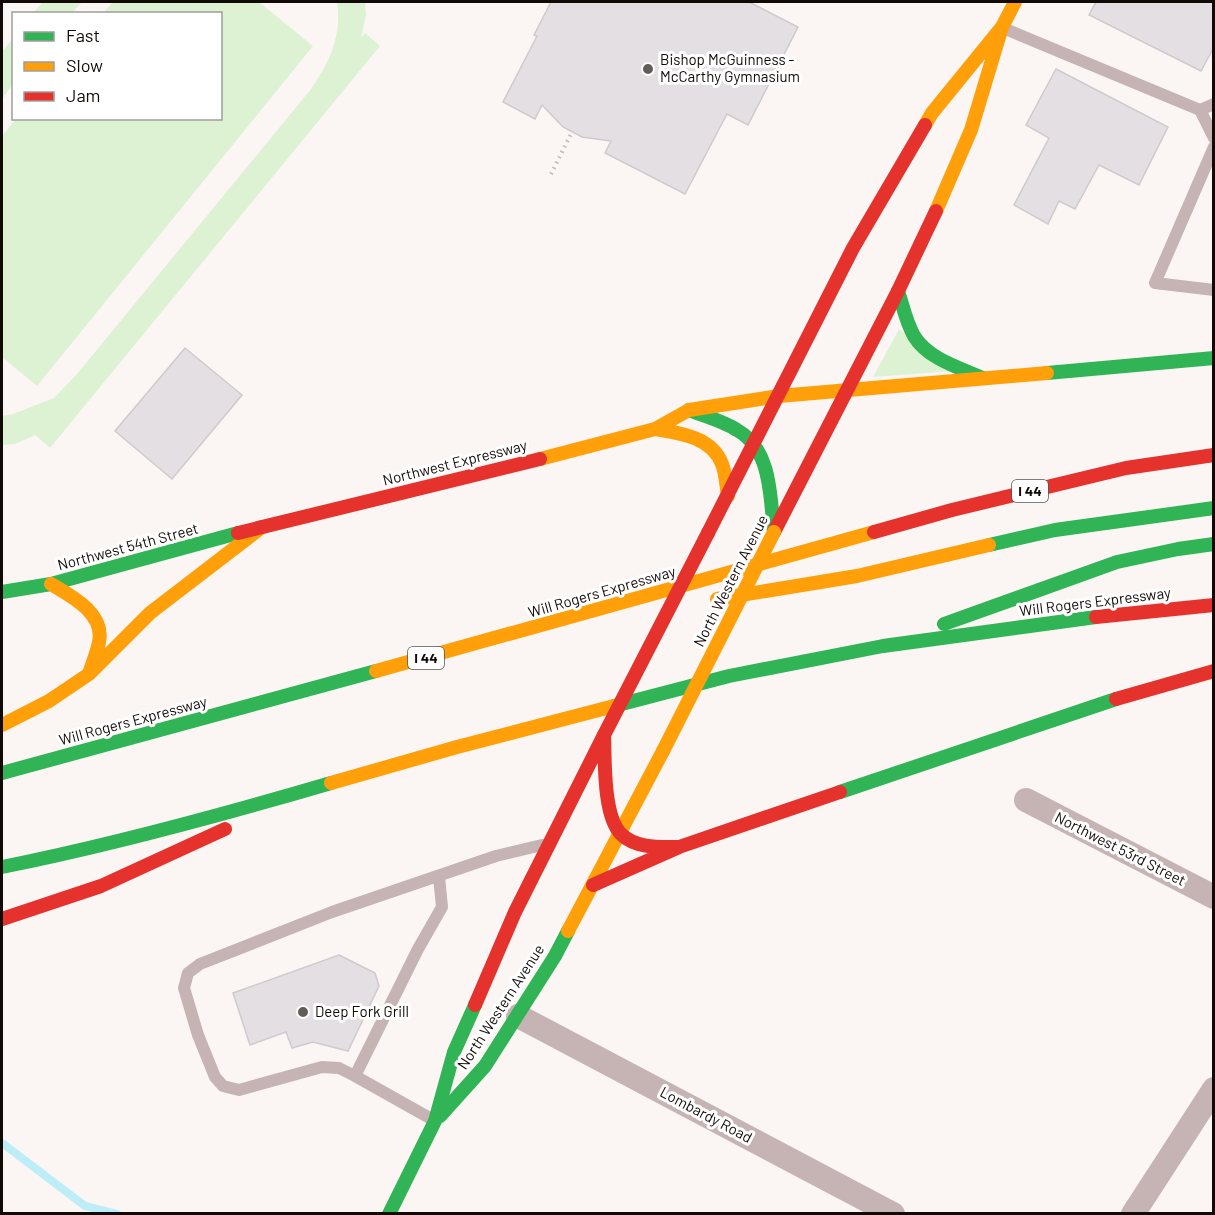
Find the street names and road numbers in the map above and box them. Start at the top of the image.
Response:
street label: Northwest Expressway [381,435,529,489]
road number: I 44 [1012,480,1048,502]
street label: North Western Avenue [689,512,771,649]
street label: Northwest 54th Street [55,519,200,573]
street label: Will Rogers Expressway [526,561,678,621]
street label: Will Rogers Expressway [1018,583,1172,619]
road number: I 44 [408,647,444,669]
street label: Will Rogers Expressway [57,692,209,748]
street label: Northwest 53rd Street [1052,807,1189,889]
street label: North Western Avenue [453,941,547,1072]
street label: Lombardy Road [657,1082,756,1146]

